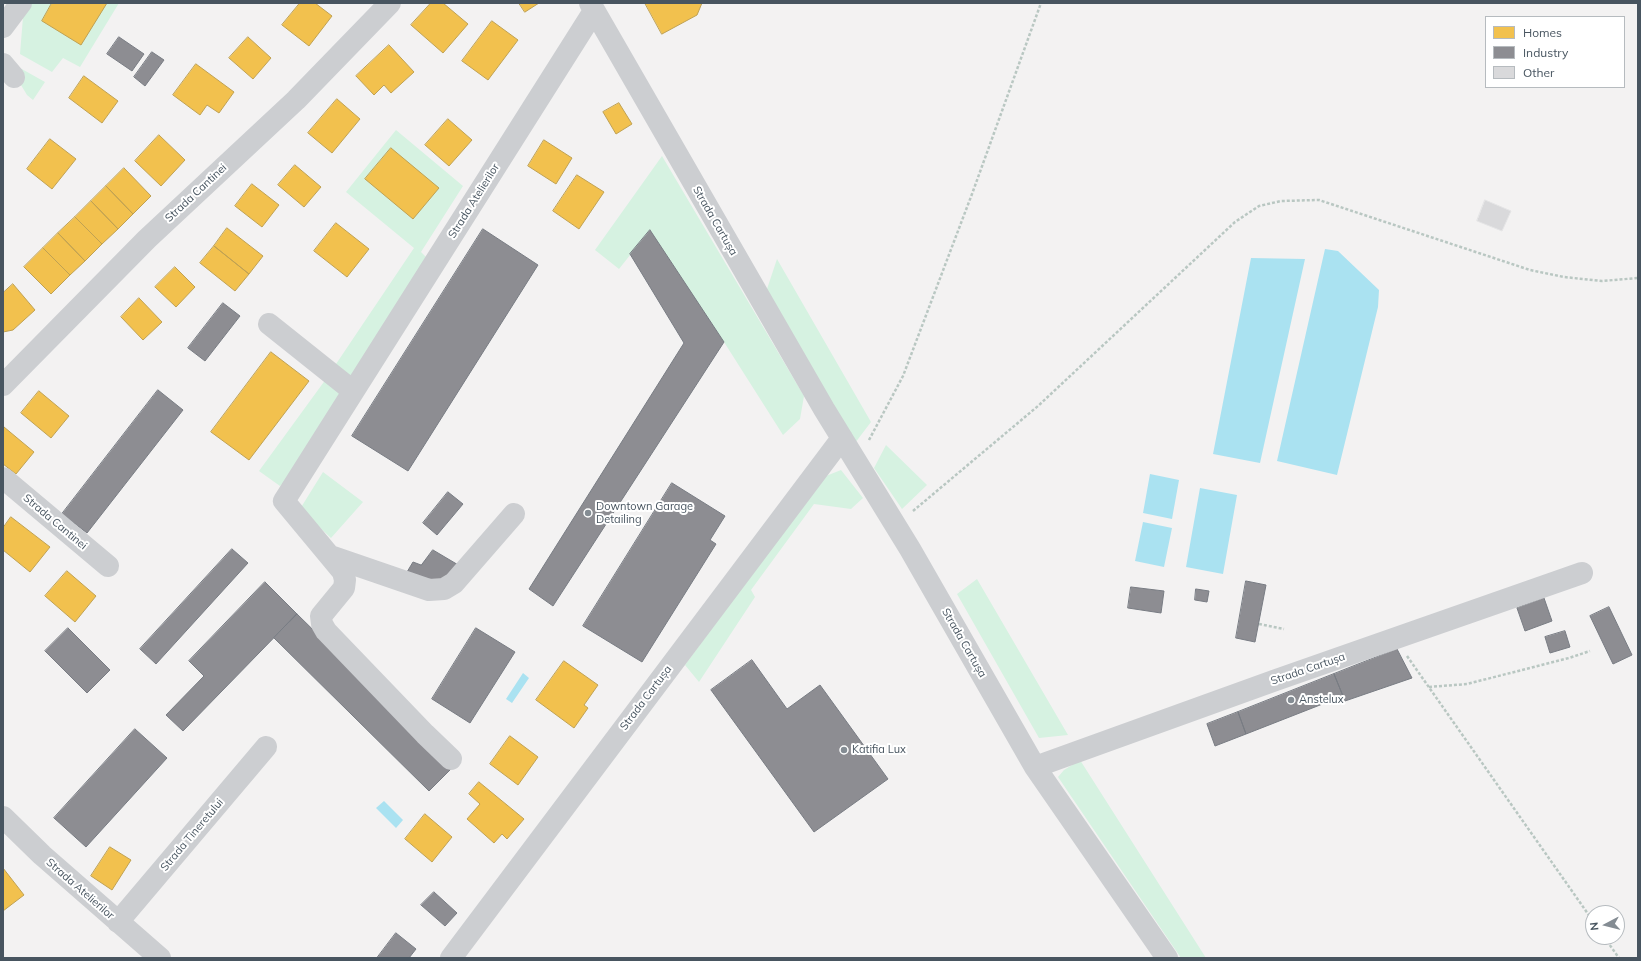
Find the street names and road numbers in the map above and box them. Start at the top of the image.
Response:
street label: Strada Cantinei [163,161,229,225]
street label: Strada Atelierilor [446,161,502,241]
street label: Strada Cartușa [690,184,740,258]
street label: Strada Cantinei [20,491,90,553]
street label: Strada Cartușa [939,606,989,680]
street label: Strada Cartușa [1269,650,1347,688]
street label: Strada Cartușa [617,663,675,733]
street label: Strada Tineretului [158,796,226,874]
street label: Strada Atelierilor [43,856,117,922]

